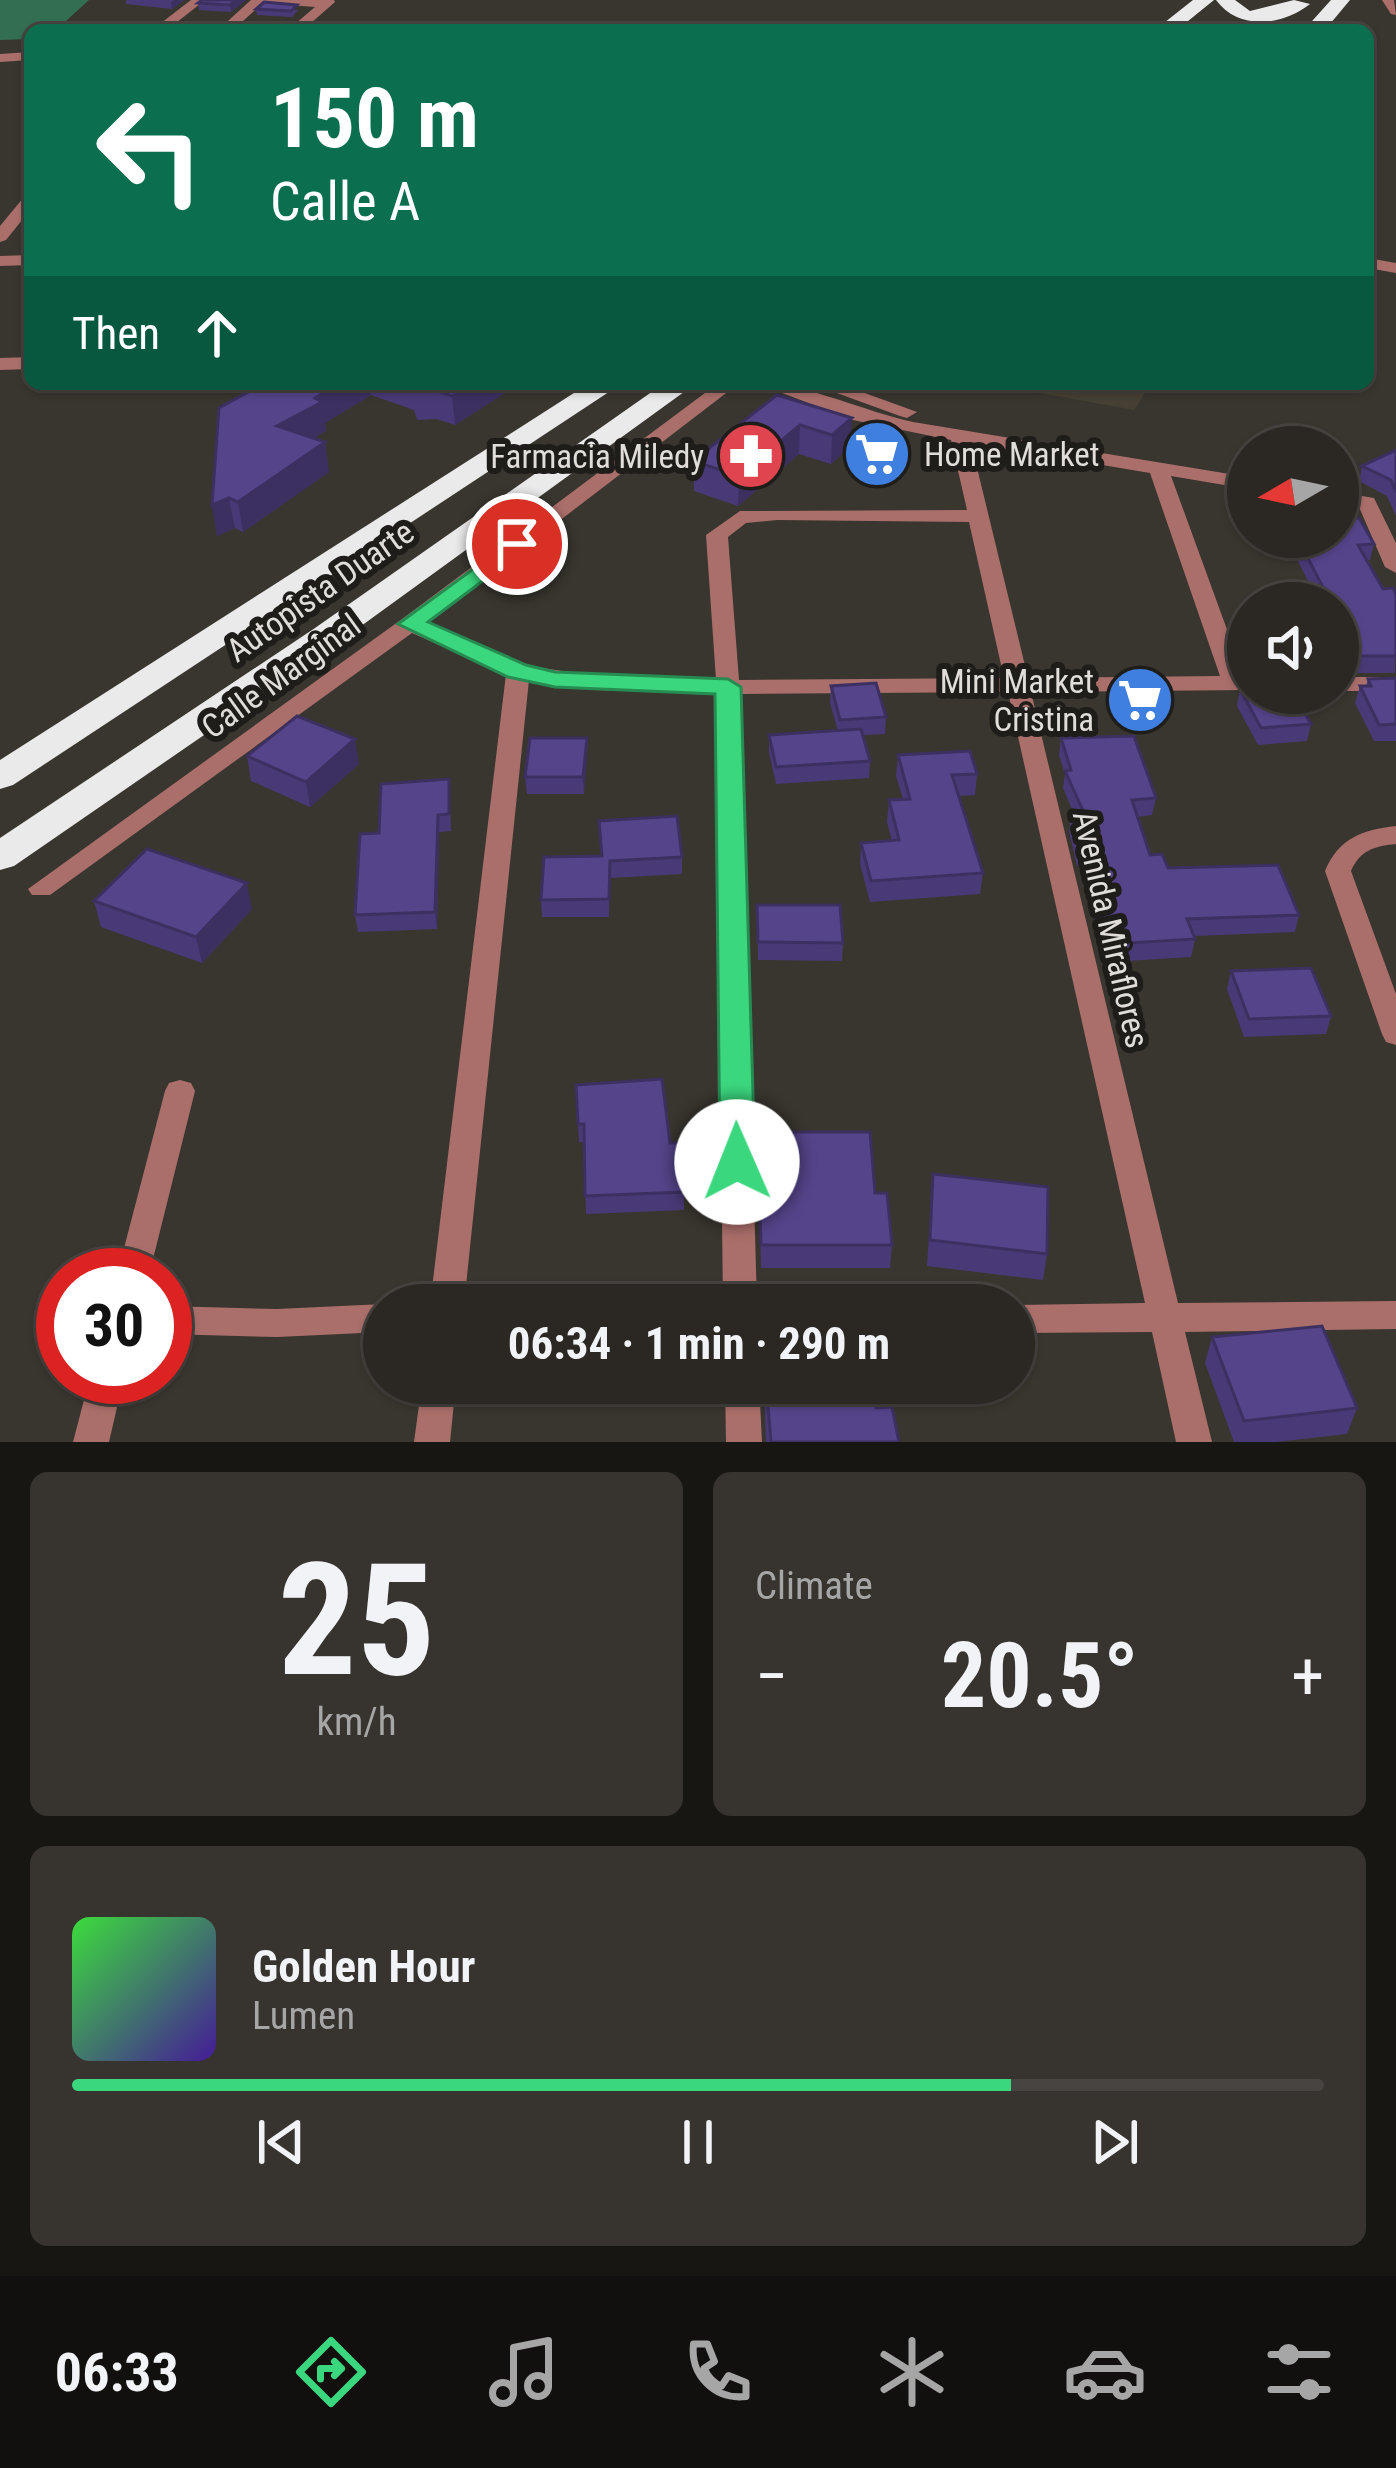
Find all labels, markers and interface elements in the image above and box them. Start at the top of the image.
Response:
text: 150 m [270,69,479,168]
icon: left [72,72,228,228]
text: Calle A [270,170,420,233]
icon: ahead [184,300,250,366]
text: Then [72,307,160,360]
supermarket icon: Home Market [842,419,912,489]
pharmacy icon: Farmacia Miledy [716,421,786,491]
north arrow [1227,426,1359,558]
map controls [1227,426,1359,714]
place label: Home Market [924,435,1100,474]
place label: Farmacia Miledy [490,437,704,476]
pin [466,493,568,595]
icon: arrive [484,511,550,577]
street label: Autopista Duarte [219,512,421,670]
button: sound [1227,582,1359,714]
street label: Calle Marginal [194,605,368,747]
place label: Mini Market Cristina [940,662,1094,739]
supermarket icon: Mini Market Cristina [1105,665,1175,735]
street label: Avenida Miraflores [1065,807,1157,1051]
position arrow [674,1099,800,1225]
speed limit sign: 30 [36,1248,192,1404]
text: 06:34 · 1 min · 290 m [508,1317,890,1370]
text: 25 [278,1529,435,1712]
text: Climate [755,1563,873,1609]
text: 20.5° [941,1624,1138,1729]
text: − [755,1638,788,1715]
text: + [1291,1638,1324,1715]
text: km/h [316,1699,397,1745]
text: Golden Hour [252,1940,475,1993]
text: Lumen [252,1993,355,2039]
icon: previous [248,2109,314,2175]
icon: pause [665,2109,731,2175]
icon: next [1082,2109,1148,2175]
icon: directions [289,2330,373,2414]
icon: music [482,2330,566,2414]
icon: phone [676,2330,760,2414]
icon: climate [870,2330,954,2414]
icon: car [1063,2330,1147,2414]
icon: filters [1257,2330,1341,2414]
text: 06:33 [55,2341,179,2404]

